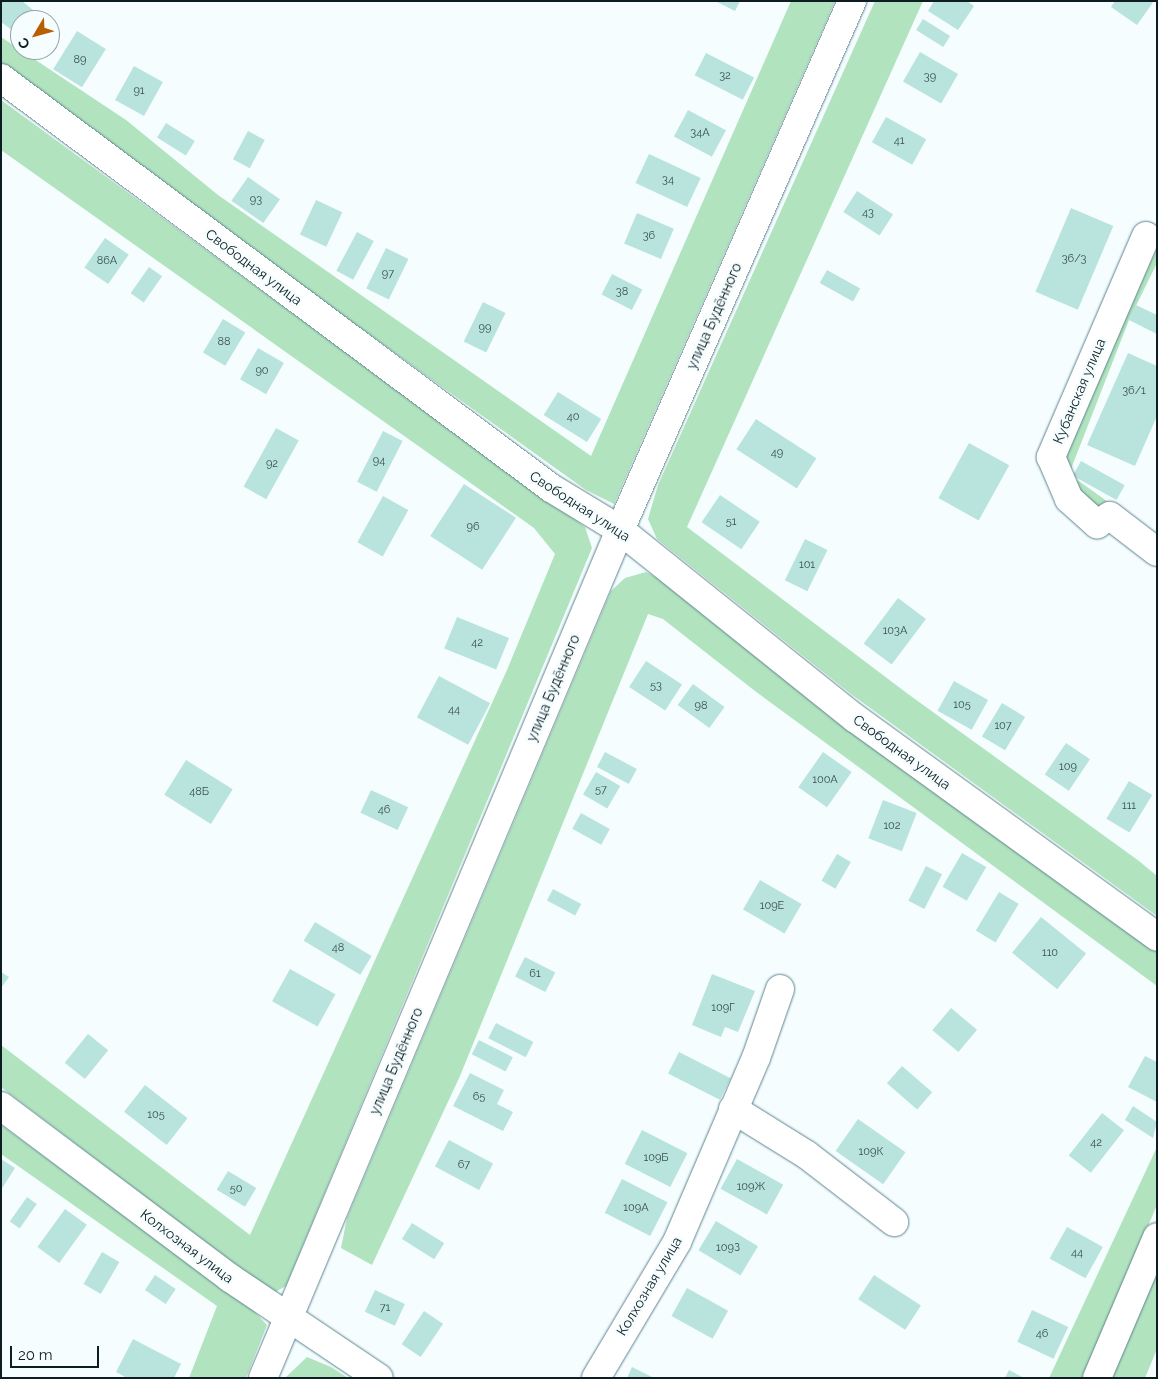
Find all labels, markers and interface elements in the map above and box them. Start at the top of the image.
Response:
north arrow [10,10,60,60]
text: С [15,35,33,52]
house number: 89 [74,53,86,67]
house number: 32 [719,69,731,83]
house number: 39 [924,70,936,84]
house number: 91 [133,84,145,98]
house number: 34А [690,126,710,140]
house number: 41 [894,134,904,148]
house number: 34 [662,173,674,187]
house number: 93 [250,193,262,207]
house number: 43 [862,206,874,220]
street label: Свободная улица [202,225,306,309]
house number: 36 [643,229,655,243]
house number: 36/3 [1062,252,1086,266]
house number: 86А [97,254,117,268]
street label: улица Будённого [683,260,745,372]
house number: 97 [382,267,394,281]
house number: 38 [616,285,628,299]
house number: 99 [479,321,491,335]
house number: 88 [217,335,231,349]
street label: Кубанская улица [1049,336,1109,446]
house number: 90 [255,364,269,378]
house number: 36/1 [1122,384,1146,398]
house number: 40 [567,410,579,424]
house number: 49 [771,446,783,460]
house number: 94 [373,454,385,468]
house number: 92 [266,457,278,471]
street label: Свободная улица [527,467,633,545]
house number: 51 [726,515,736,529]
house number: 96 [466,520,480,534]
house number: 101 [799,558,815,572]
house number: 103А [883,624,907,638]
street label: улица Будённого [523,632,583,744]
house number: 42 [471,636,483,650]
house number: 53 [650,679,662,693]
house number: 105 [953,698,971,712]
house number: 98 [695,699,707,713]
house number: 44 [448,703,460,717]
street label: Свободная улица [850,711,954,793]
house number: 107 [994,719,1012,733]
house number: 109 [1059,760,1077,774]
house number: 100А [812,773,838,787]
house number: 57 [595,783,607,797]
house number: 48Б [189,785,209,799]
house number: 111 [1122,799,1136,813]
house number: 46 [378,803,390,817]
house number: 102 [883,819,901,833]
house number: 109Е [760,899,784,913]
house number: 48 [332,941,344,955]
house number: 110 [1042,946,1058,960]
house number: 61 [529,967,541,981]
house number: 109Г [711,1001,735,1015]
street label: улица Будённого [366,1005,426,1117]
house number: 65 [473,1090,485,1104]
house number: 105 [147,1108,165,1122]
house number: 42 [1090,1136,1102,1150]
house number: 109К [859,1145,883,1159]
house number: 109Б [643,1151,669,1165]
house number: 67 [458,1158,470,1172]
house number: 109Ж [737,1180,765,1194]
house number: 50 [230,1182,242,1196]
house number: 109А [623,1201,649,1215]
street label: Колхозная улица [137,1205,237,1287]
street label: Колхозная улица [613,1233,685,1339]
house number: 109З [716,1241,740,1255]
house number: 44 [1071,1246,1083,1260]
house number: 71 [380,1301,390,1315]
house number: 46 [1036,1327,1048,1341]
scale bar [12,1336,101,1368]
text: 20 m [18,1346,53,1364]

